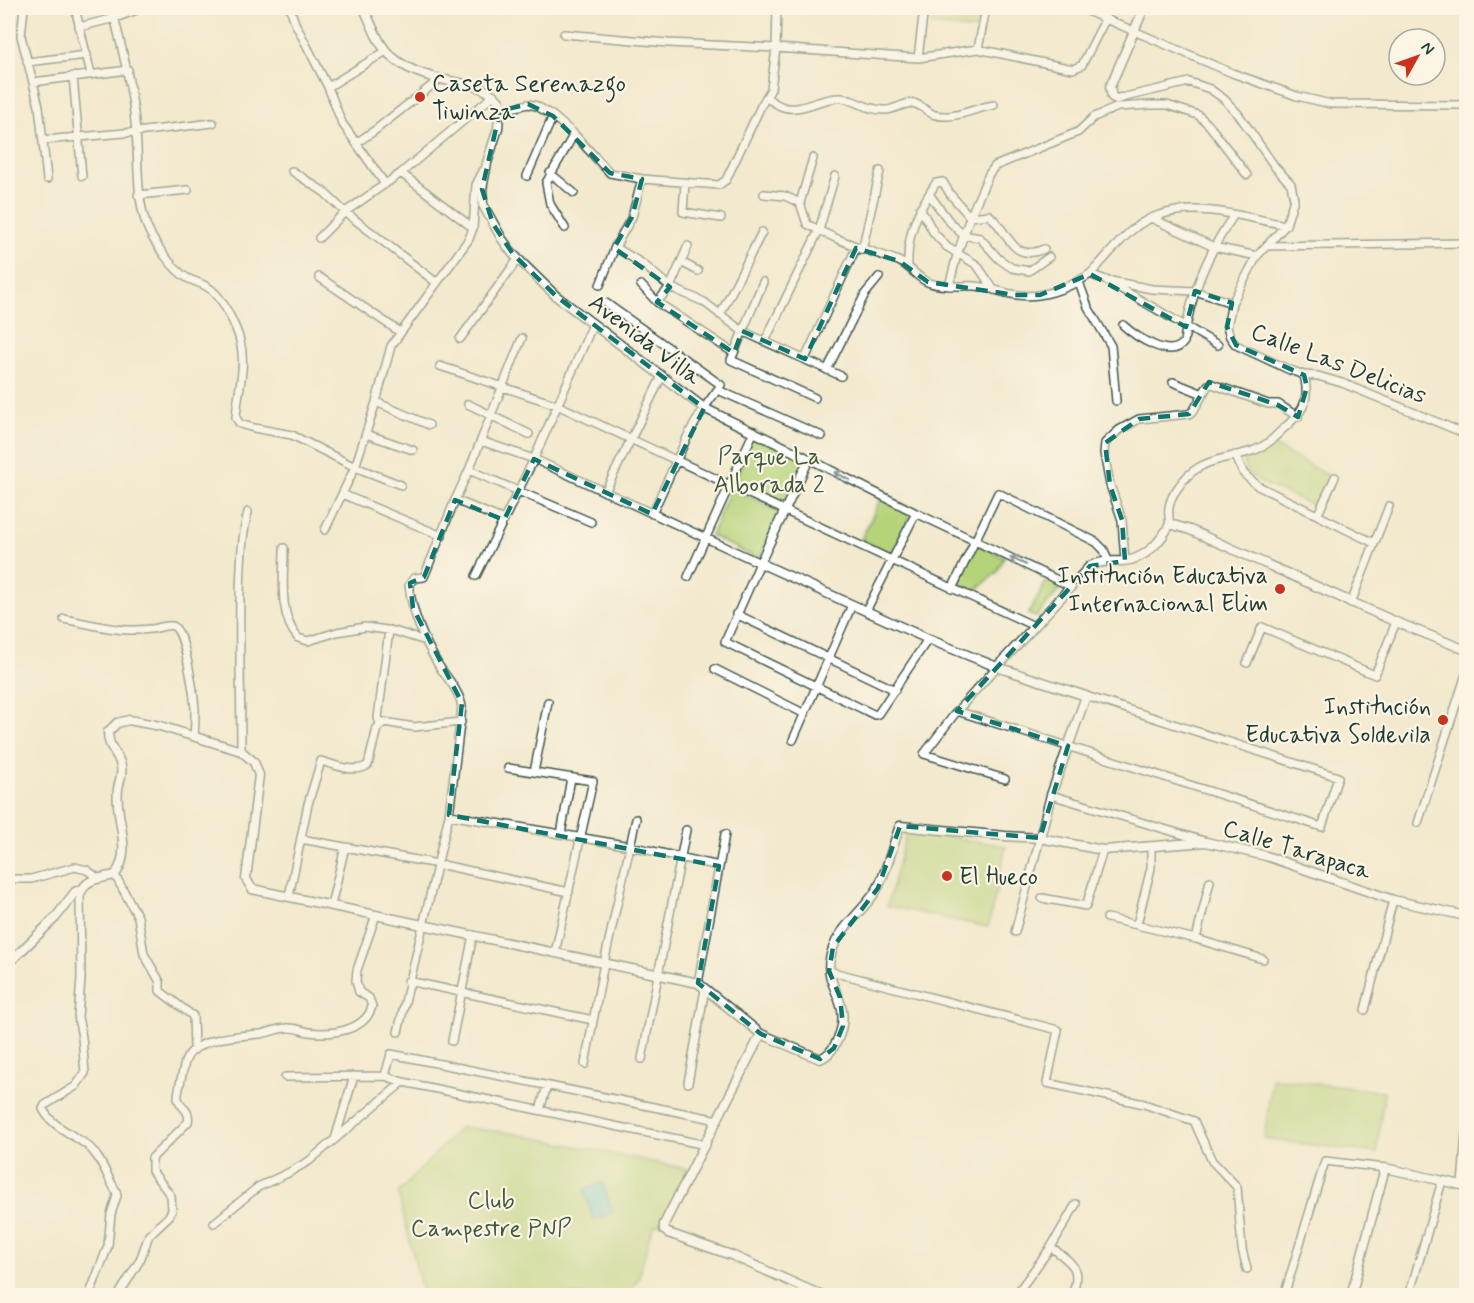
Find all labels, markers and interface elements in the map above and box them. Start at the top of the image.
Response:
north arrow [1387,27,1447,87]
text: N [1416,37,1439,59]
place label: Caseta Serenazgo Tiwinza [432,69,626,128]
marker: Caseta Serenazgo Tiwinza [413,90,427,104]
street label: Avenida Villa [582,288,707,393]
street label: Calle Las Delicias [1246,317,1431,412]
park label: Parque La Alborada 2 [713,442,825,501]
one-way arrow [834,469,852,481]
one-way arrow [1009,554,1027,566]
place label: Institución Educativa Internacional Elim [1057,561,1268,620]
marker: Institución Educativa Internacional Elim [1273,582,1287,596]
place label: Institución Educativa Soldevila [1245,692,1431,751]
marker: Institución Educativa Soldevila [1436,713,1450,727]
street label: Calle Tarapaca [1219,813,1375,888]
place label: El Hueco [959,862,1038,893]
marker: El Hueco [940,869,954,883]
park label: Club Campestre PNP [411,1186,572,1245]

